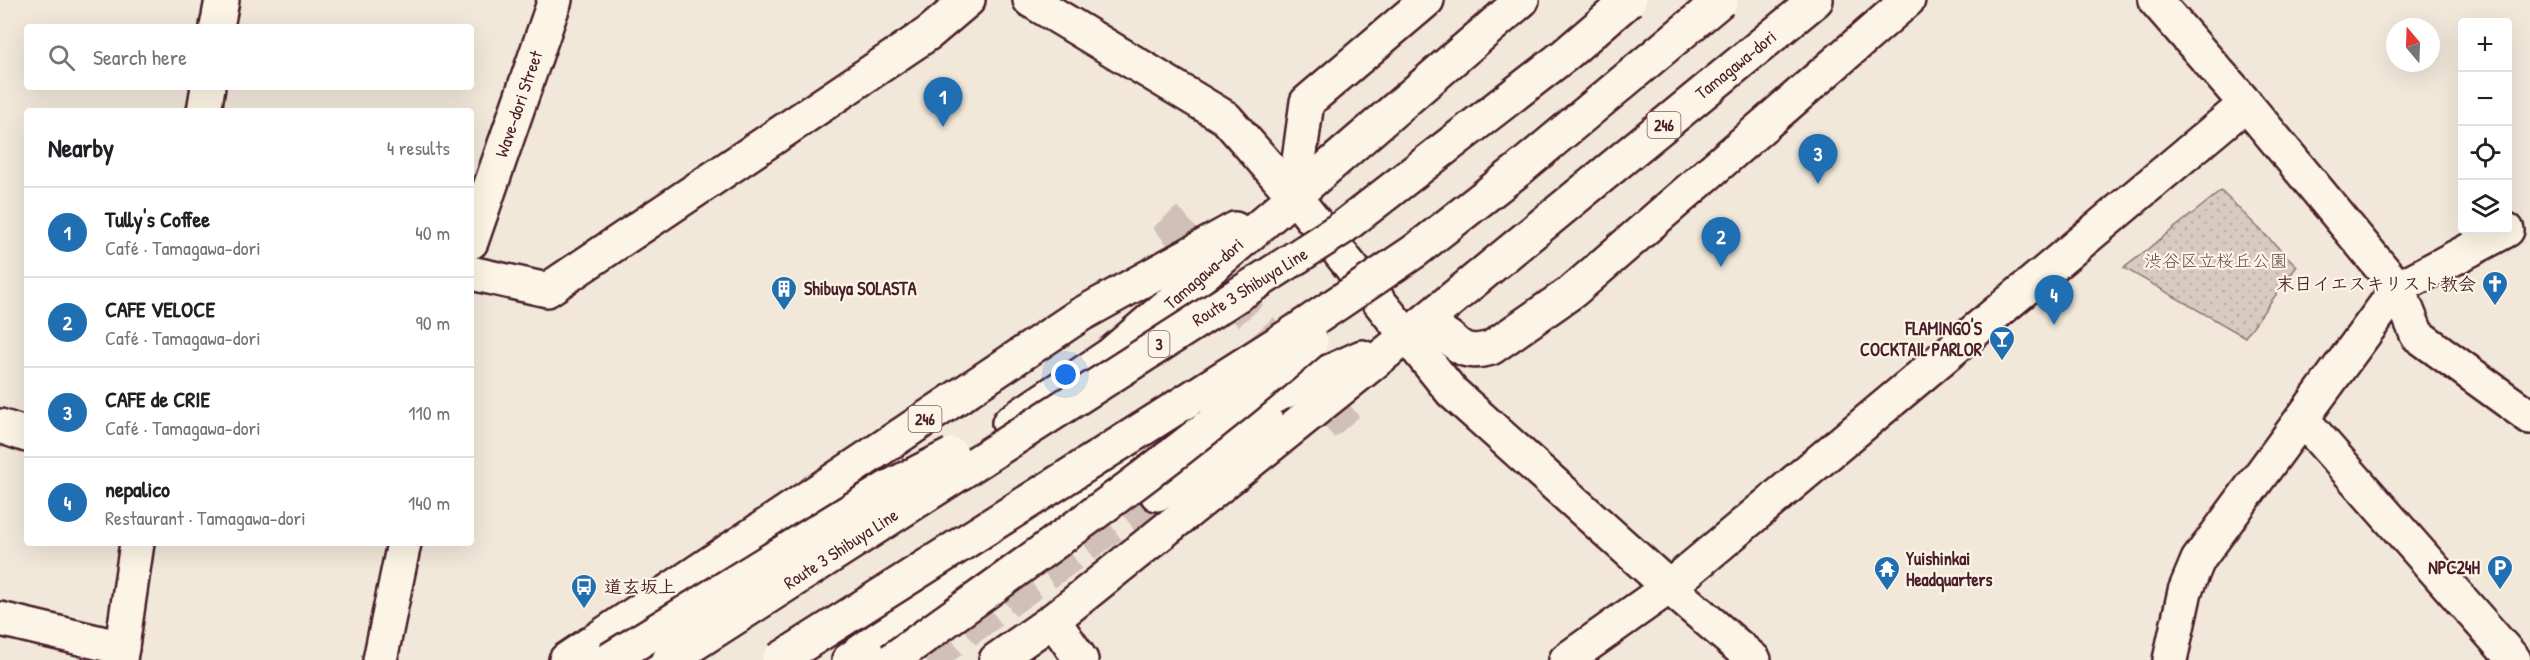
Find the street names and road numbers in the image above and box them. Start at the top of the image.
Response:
street label: Tamagawa-dori [1690,24,1782,105]
street label: Wave-dori Street [489,47,549,160]
road number: 246 [1648,112,1680,138]
street label: Tamagawa-dori [1159,232,1249,315]
street label: Route 3 Shibuya Line [1187,241,1312,332]
road number: 3 [1148,331,1170,357]
road number: 246 [908,406,942,432]
street label: Route 3 Shibuya Line [779,502,903,595]

